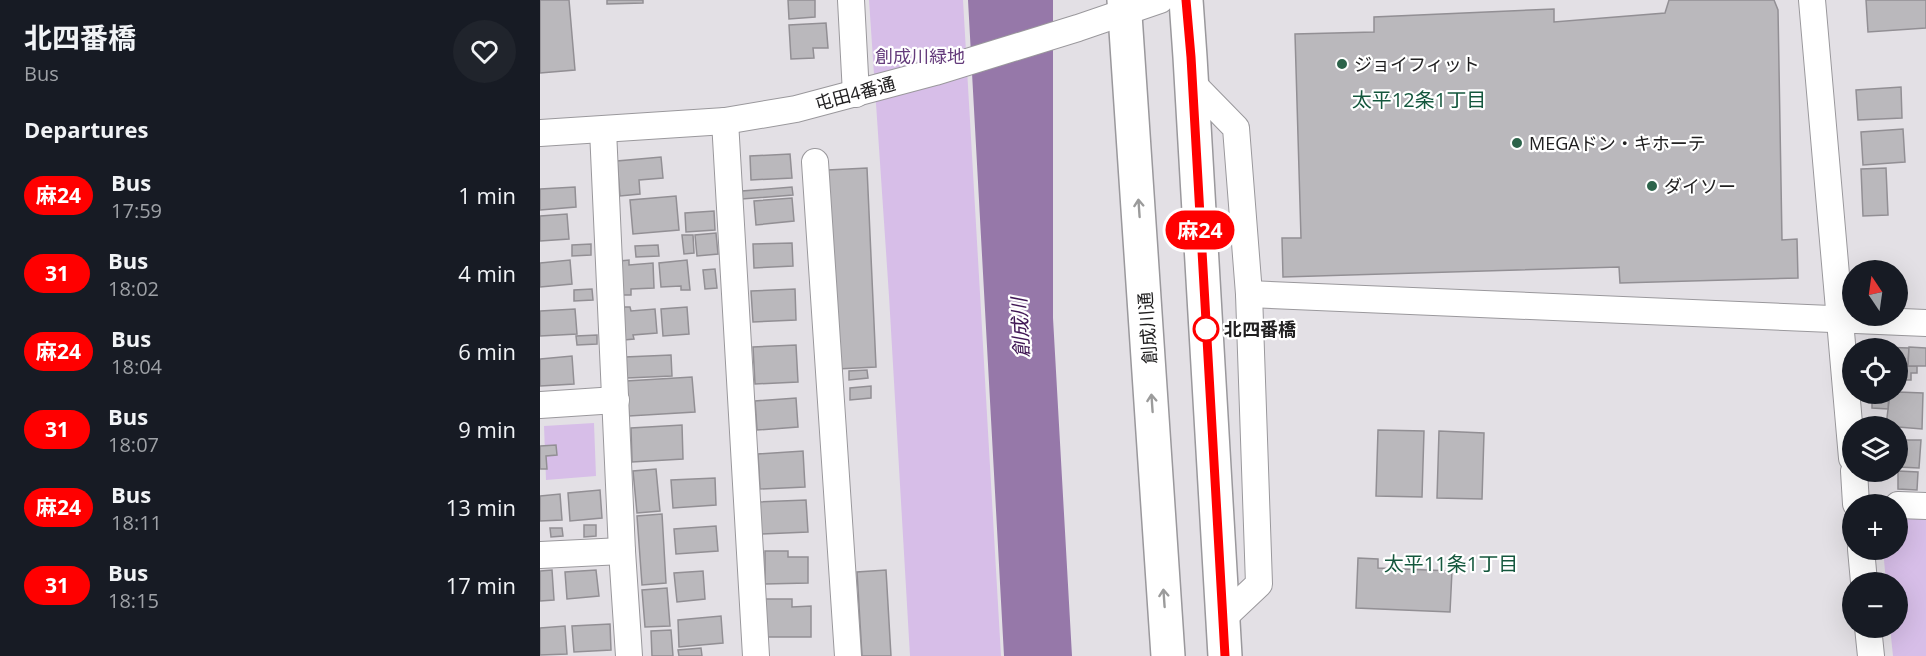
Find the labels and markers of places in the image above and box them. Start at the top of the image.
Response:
place label: ジョイフィット [1354,52,1480,76]
marker: ジョイフィット [1335,57,1349,71]
place label: MEGAドン・キホーテ [1529,131,1706,155]
marker: MEGAドン・キホーテ [1510,136,1524,150]
place label: ダイソー [1664,174,1736,198]
marker: ダイソー [1645,179,1659,193]
marker: 北四番橋 [1193,316,1219,342]
place label: 北四番橋 [1224,317,1296,341]

